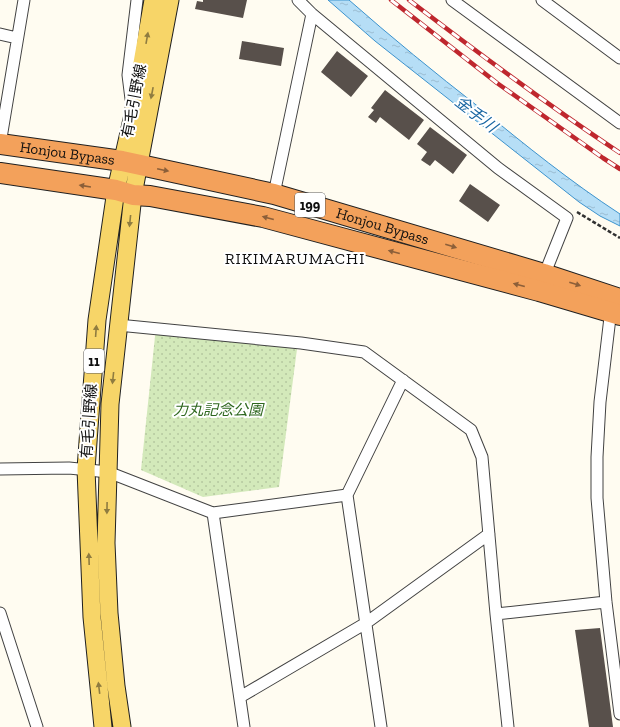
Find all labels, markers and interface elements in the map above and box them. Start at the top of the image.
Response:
one-way arrow [144,32,150,44]
street label: 有毛引野線 [118,62,150,140]
one-way arrow [149,87,155,99]
water label: 金手川 [451,92,502,137]
street label: Honjou Bypass [19,138,116,169]
one-way arrow [157,168,169,174]
one-way arrow [79,183,91,189]
road number: 199 [295,193,325,217]
street label: Honjou Bypass [334,204,431,248]
one-way arrow [126,215,133,227]
one-way arrow [262,215,274,221]
one-way arrow [445,243,457,249]
district label: RIKIMARUMACHI [225,249,365,268]
one-way arrow [388,249,400,255]
one-way arrow [513,282,525,288]
one-way arrow [569,282,581,288]
one-way arrow [92,325,99,337]
road number: 11 [84,349,104,373]
one-way arrow [109,372,116,384]
street label: 有毛引野線 [77,383,101,459]
park label: 力丸記念公園 [173,401,265,419]
one-way arrow [104,502,110,515]
one-way arrow [86,553,93,565]
one-way arrow [95,682,102,694]

